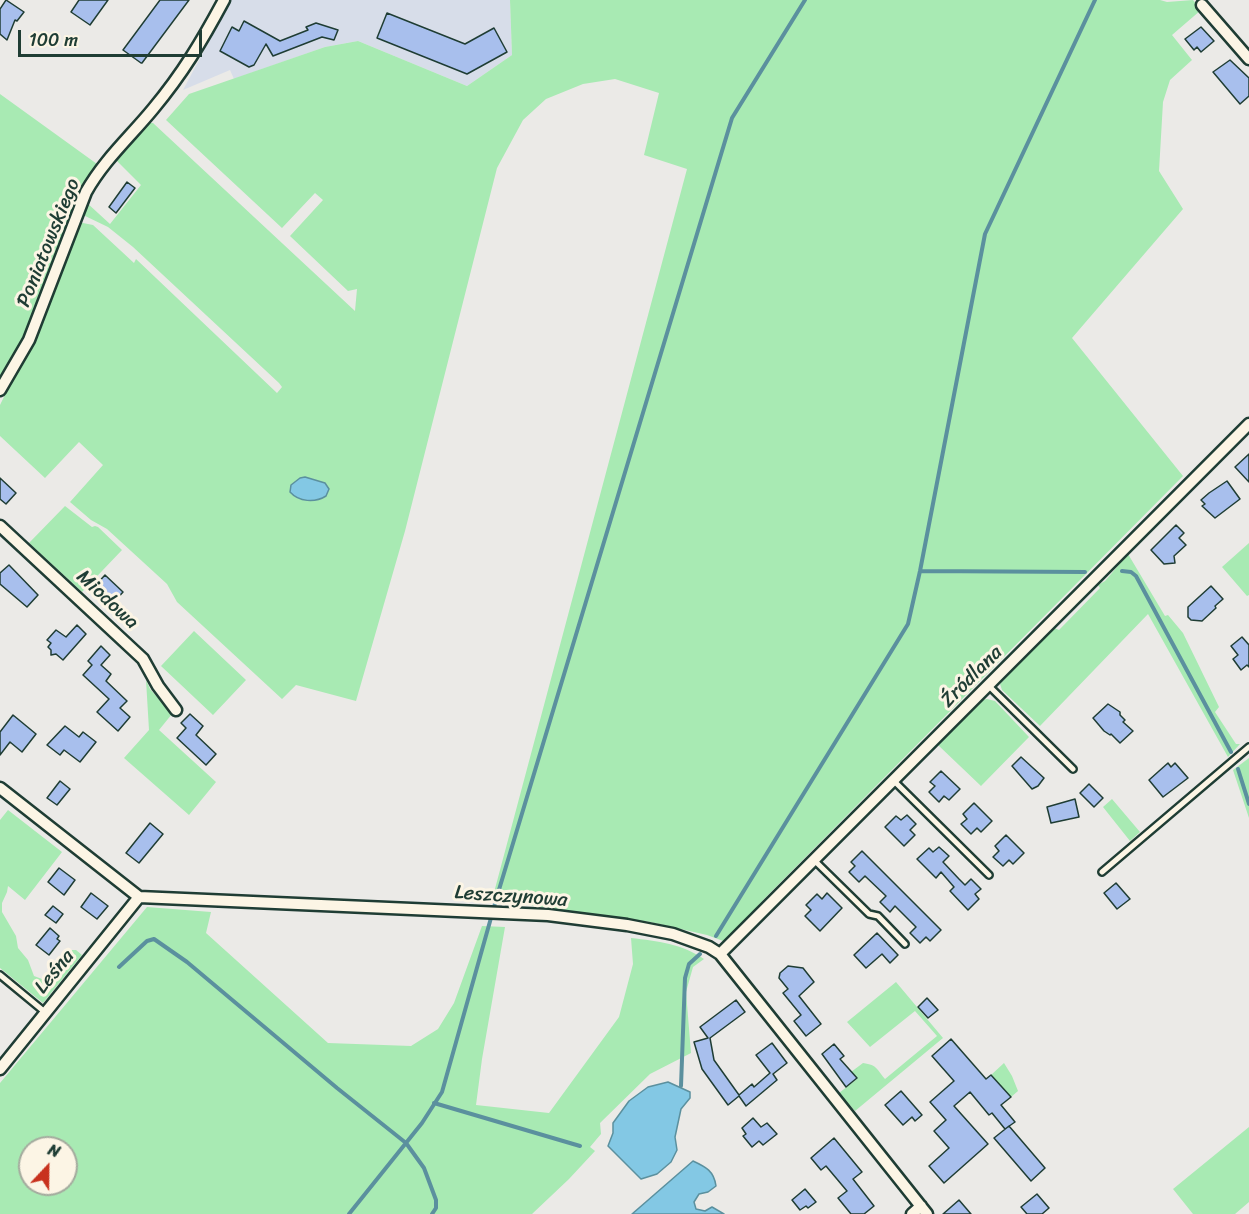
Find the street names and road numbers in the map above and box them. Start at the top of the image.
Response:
street label: Poniatowskiego [12,175,86,311]
street label: Miodowa [71,565,143,635]
street label: Źródlana [936,641,1008,713]
street label: Leszczynowa [454,881,568,913]
street label: Leśna [30,945,80,999]

